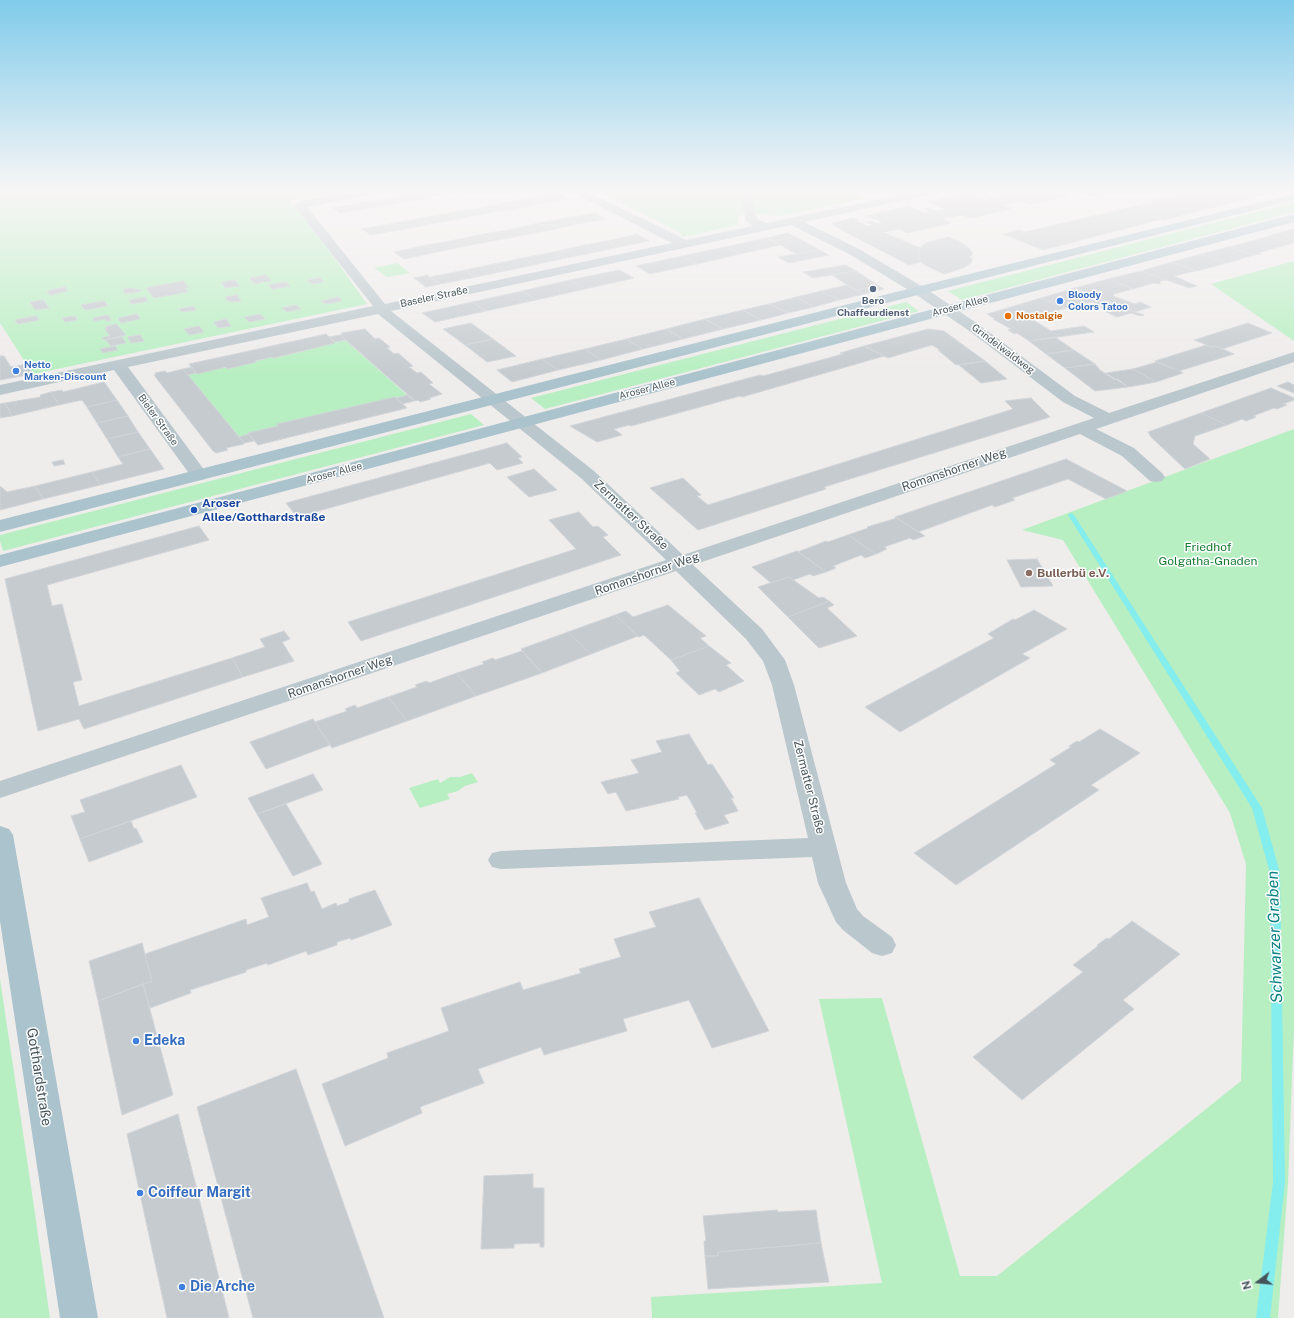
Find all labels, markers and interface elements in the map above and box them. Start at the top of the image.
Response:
street label: Baseler Straße [399,284,469,310]
marker: Bero Chaffeurdienst [868,284,878,294]
place label: Bloody Colors Tatoo [1068,289,1128,312]
street label: Aroser Allee [931,293,989,319]
place label: Bero Chaffeurdienst [837,295,909,318]
marker: Bloody Colors Tatoo [1055,296,1065,306]
place label: Nostalgie [1016,310,1063,322]
marker: Nostalgie [1003,311,1013,321]
street label: Grindelwaldweg [969,321,1037,377]
place label: Netto Marken-Discount [24,359,106,382]
marker: Netto Marken-Discount [11,366,21,376]
street label: Aroser Allee [618,376,676,402]
street label: Bieler Straße [135,392,181,448]
street label: Romanshorner Weg [900,445,1008,495]
street label: Aroser Allee [305,460,363,486]
street label: Zermatter Straße [591,477,671,553]
place label: Aroser Allee/Gotthardstraße [202,496,325,524]
marker: Aroser Allee/Gotthardstraße [189,505,199,515]
park label: Friedhof Golgatha-Gnaden [1159,540,1257,568]
street label: Romanshorner Weg [593,549,701,599]
place label: Bullerbü e.V. [1037,566,1109,580]
marker: Bullerbü e.V. [1024,568,1034,578]
street label: Romanshorner Weg [286,652,394,702]
street label: Zermatter Straße [790,739,828,835]
water label: Schwarzer Graben [1263,871,1287,1003]
street label: Gotthardstraße [23,1027,55,1127]
place label: Edeka [144,1033,185,1049]
marker: Edeka [131,1036,141,1046]
place label: Coiffeur Margit [148,1185,251,1201]
marker: Coiffeur Margit [135,1188,145,1198]
north arrow [1238,1262,1278,1302]
place label: Die Arche [190,1279,255,1295]
text: N [1240,1280,1253,1291]
marker: Die Arche [177,1282,187,1292]

